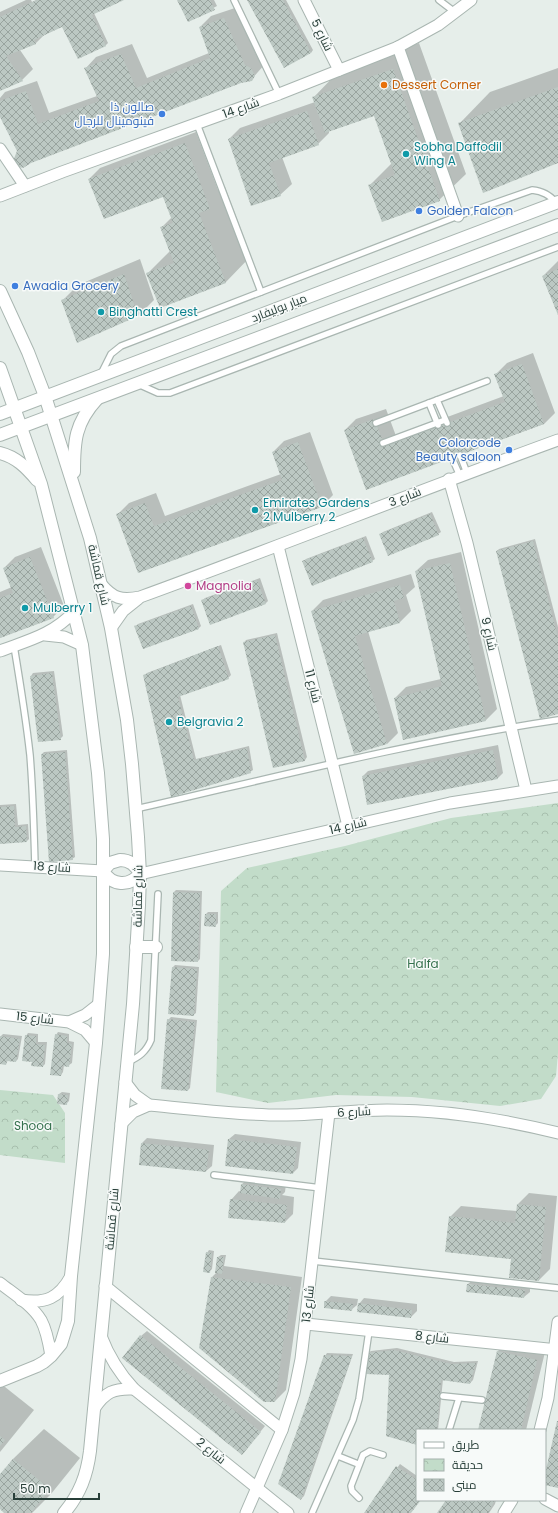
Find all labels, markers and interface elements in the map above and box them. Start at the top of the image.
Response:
street label: شارع 5 [307,16,338,54]
place label: Dessert Corner [392,76,481,93]
marker: Dessert Corner [379,80,389,90]
street label: شارع 14 [220,93,262,122]
place label: صالون ذا فينومينال للرجال [74,98,154,129]
marker: صالون ذا فينومينال للرجال [157,109,167,119]
place label: Sobha Daffodil Wing A [414,138,502,169]
marker: Sobha Daffodil Wing A [401,149,411,159]
place label: Golden Falcon [427,202,513,219]
marker: Golden Falcon [414,206,424,216]
place label: Awadia Grocery [23,277,119,294]
marker: Awadia Grocery [10,281,20,291]
street label: ميار بوليفارد [249,289,309,326]
place label: Binghatti Crest [109,303,198,320]
marker: Binghatti Crest [96,307,106,317]
place label: Colorcode Beauty saloon [416,434,501,465]
marker: Colorcode Beauty saloon [504,445,514,455]
street label: شارع 3 [386,483,424,510]
place label: Emirates Gardens 2 Mulberry 2 [263,494,370,525]
marker: Emirates Gardens 2 Mulberry 2 [250,505,260,515]
street label: شارع قماشة [84,543,115,607]
place label: Magnolia [196,577,252,594]
marker: Magnolia [183,581,193,591]
place label: Mulberry 1 [33,599,92,616]
marker: Mulberry 1 [20,603,30,613]
street label: شارع 9 [477,615,502,652]
street label: شارع 11 [301,667,326,705]
place label: Belgravia 2 [177,713,243,730]
marker: Belgravia 2 [164,717,174,727]
street label: شارع 14 [328,813,368,838]
street label: شارع 18 [33,857,72,876]
street label: شارع قماشة [128,865,147,927]
park label: Halfa [407,955,439,972]
street label: شارع 15 [15,1007,55,1028]
street label: شارع 6 [337,1102,372,1121]
park label: Shooa [14,1117,52,1134]
street label: شارع قماشة [100,1187,123,1251]
street label: شارع 13 [297,1284,318,1323]
street label: شارع 8 [414,1326,450,1347]
legend [416,1429,546,1501]
street label: شارع 2 [193,1434,230,1468]
text: طريق [452,1436,480,1453]
text: حديقة [452,1456,483,1473]
scale bar [14,1475,99,1501]
text: مبنى [452,1476,477,1493]
text: 50 m [20,1480,51,1497]

